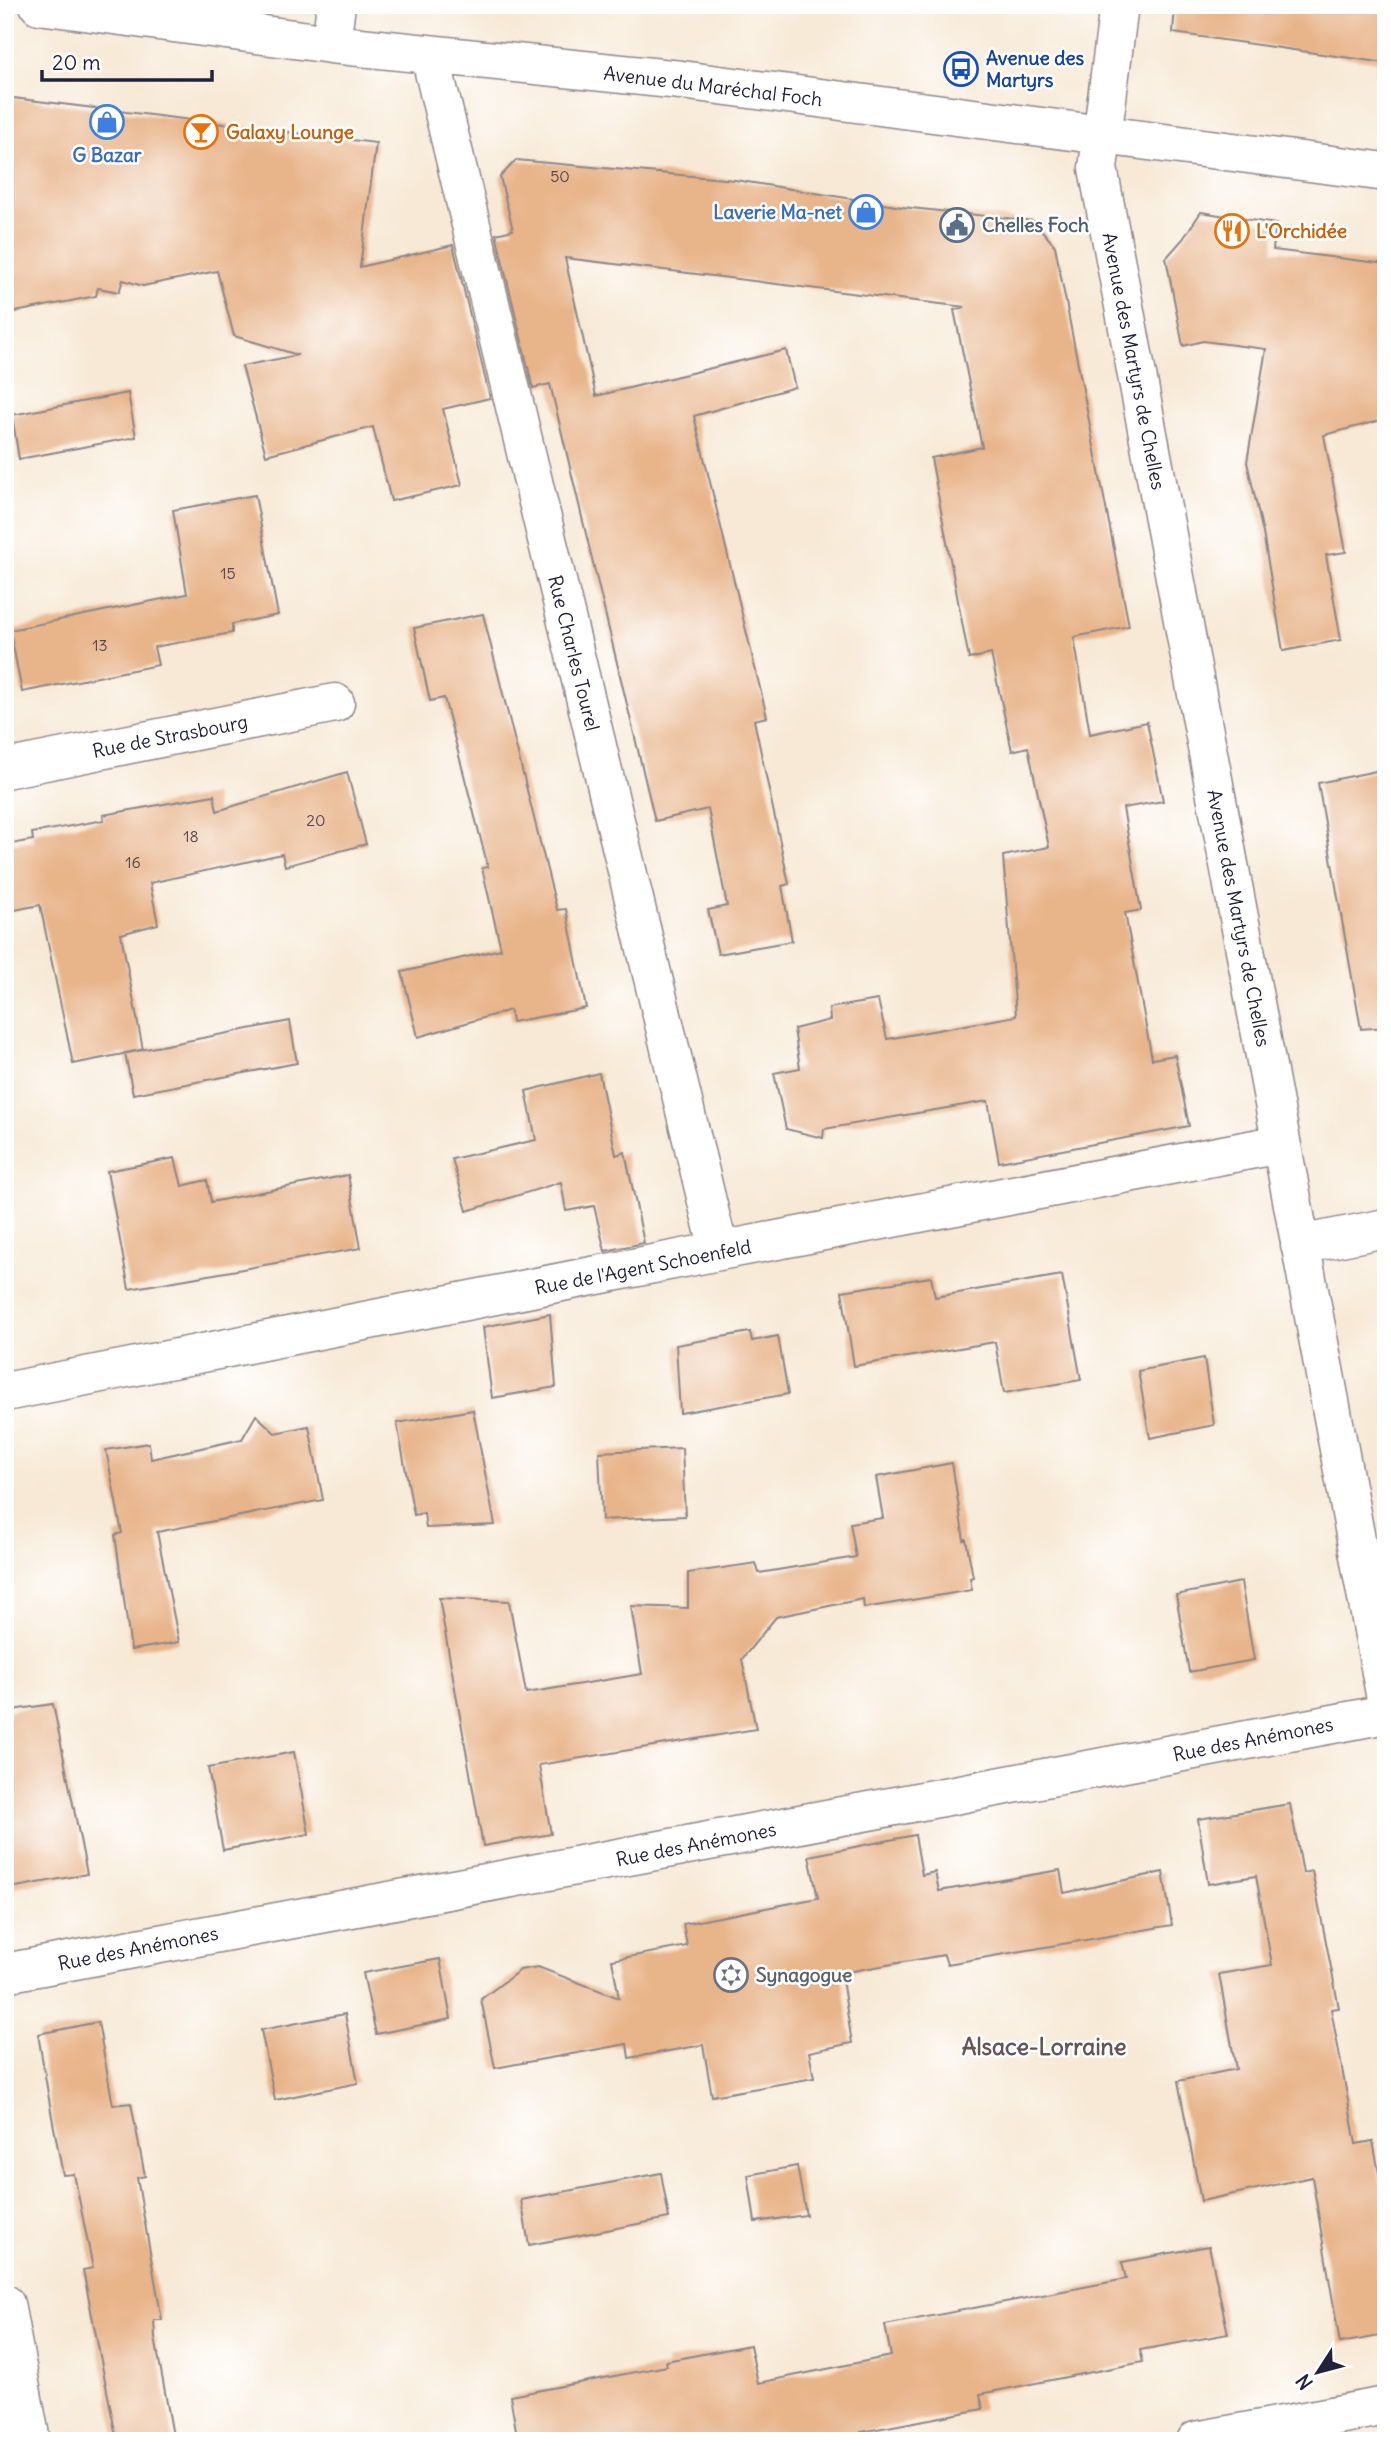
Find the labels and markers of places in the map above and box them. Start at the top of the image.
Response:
place label: Avenue des Martyrs [986,46,1085,92]
bus stop icon: Avenue des Martyrs [942,50,980,88]
shop icon: G Bazar [88,103,126,141]
bar icon: Galaxy Lounge [182,113,220,151]
place label: Galaxy Lounge [226,120,354,144]
place label: G Bazar [72,143,142,167]
shop icon: Laverie Ma-net [847,193,885,231]
place label: Laverie Ma-net [713,200,843,224]
public building icon: Chelles Foch [938,206,976,244]
restaurant icon: L'Orchidée [1213,212,1251,250]
place label: Chelles Foch [982,213,1089,237]
place label: L'Orchidée [1256,219,1347,243]
synagogue icon: Synagogue [712,1956,750,1994]
place label: Synagogue [756,1963,852,1987]

